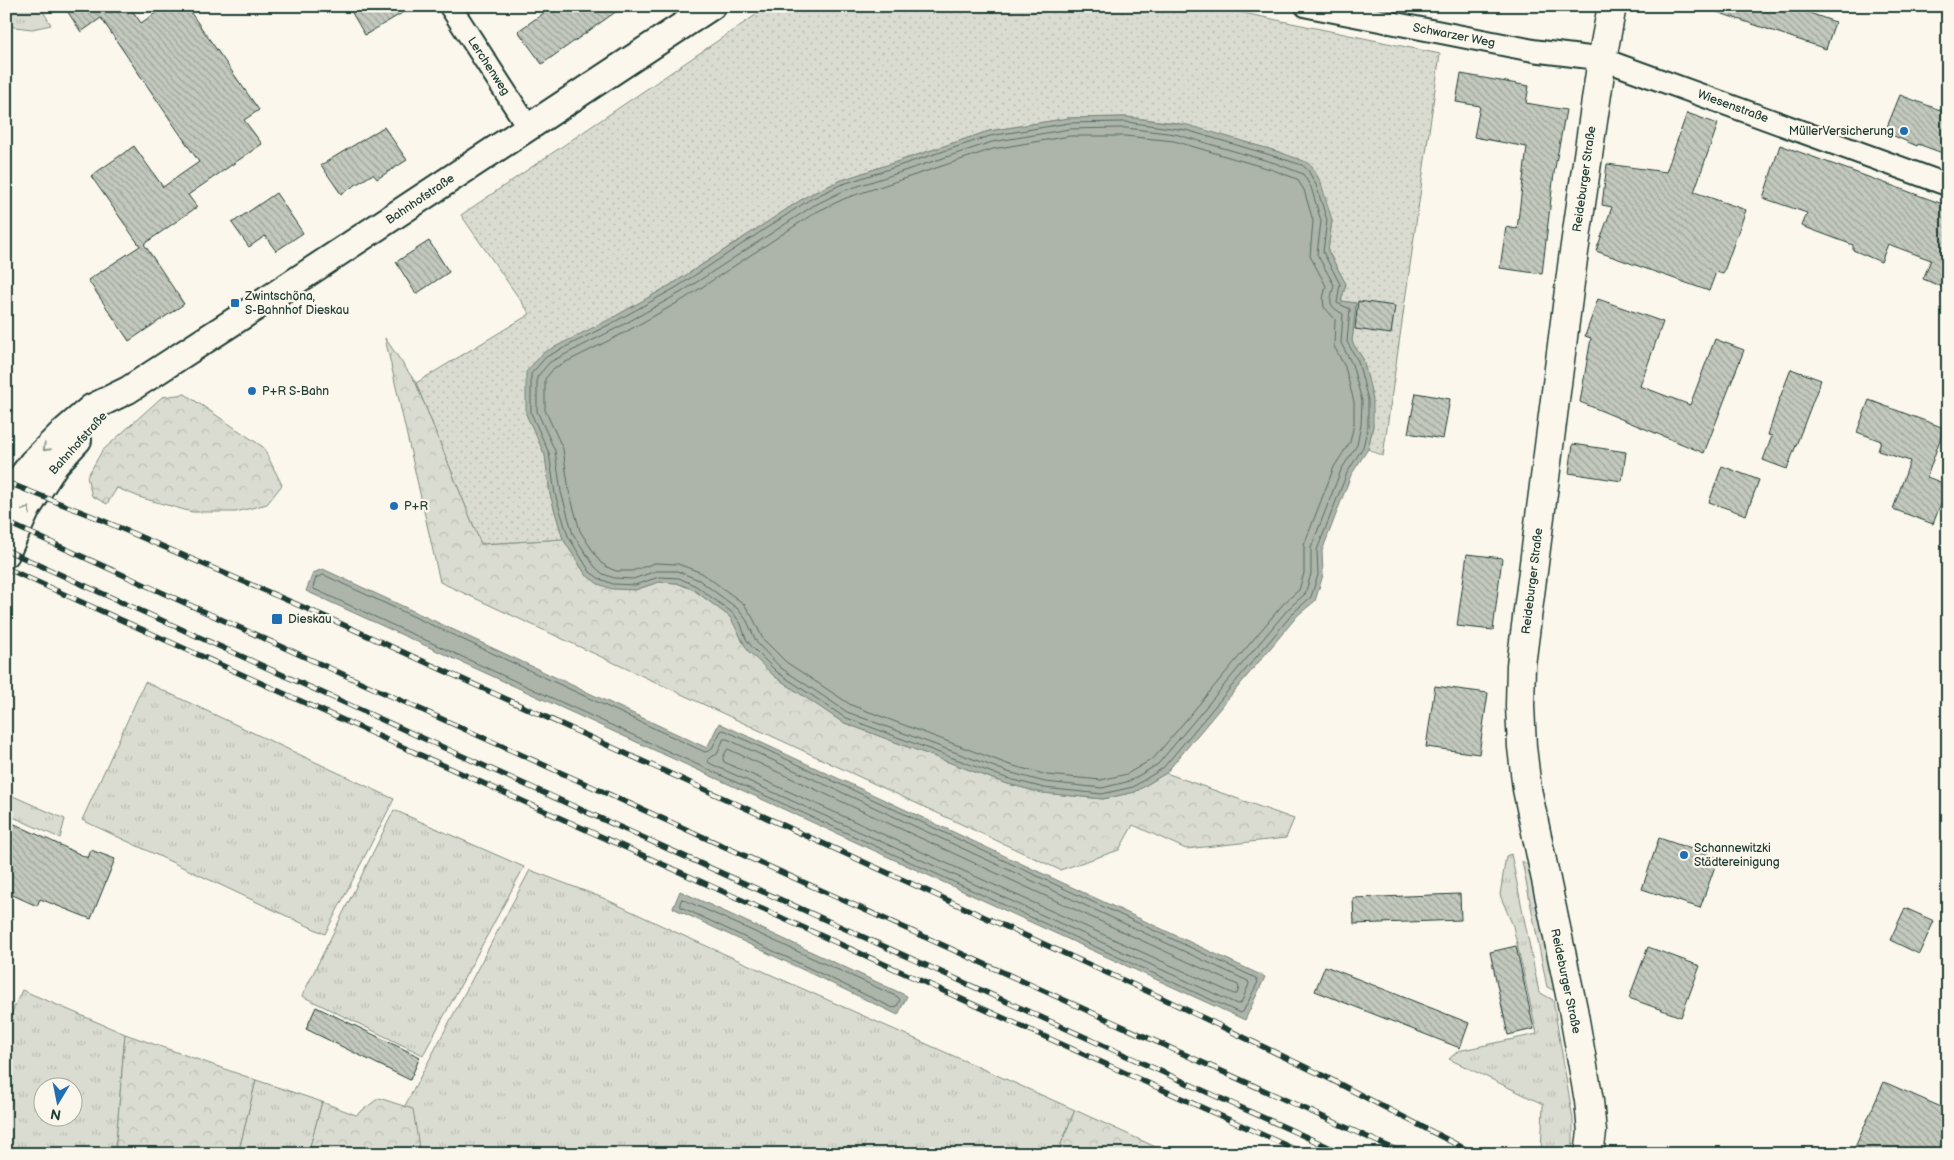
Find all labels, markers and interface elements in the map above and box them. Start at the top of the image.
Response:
street label: Schwarzer Weg [1411,20,1496,51]
street label: Lerchenweg [464,34,513,98]
street label: Wiesenstraße [1695,87,1770,126]
place label: MüllerVersicherung [1789,124,1894,139]
street label: Reideburger Straße [1570,125,1599,233]
marker: MüllerVersicherung [1898,125,1910,137]
street label: Bahnhofstraße [383,171,457,228]
place label: Zwintschöna, S-Bahnhof Dieskau [244,289,349,318]
marker: Zwintschöna, S-Bahnhof Dieskau [229,297,241,309]
place label: P+R S-Bahn [262,384,329,399]
marker: P+R S-Bahn [246,385,258,397]
street label: Bahnhofstraße [46,409,111,478]
one-way arrow [43,443,52,452]
place label: P+R [404,499,429,514]
marker: P+R [388,500,400,512]
one-way arrow [21,506,31,515]
street label: Reideburger Straße [1519,527,1546,635]
marker: Dieskau [270,612,284,626]
place label: Dieskau [288,612,332,627]
place label: Schannewitzki Städtereinigung [1694,841,1780,870]
marker: Schannewitzki Städtereinigung [1678,849,1690,861]
street label: Reideburger Straße [1547,927,1584,1035]
north arrow [32,1078,82,1128]
text: N [49,1105,62,1124]

